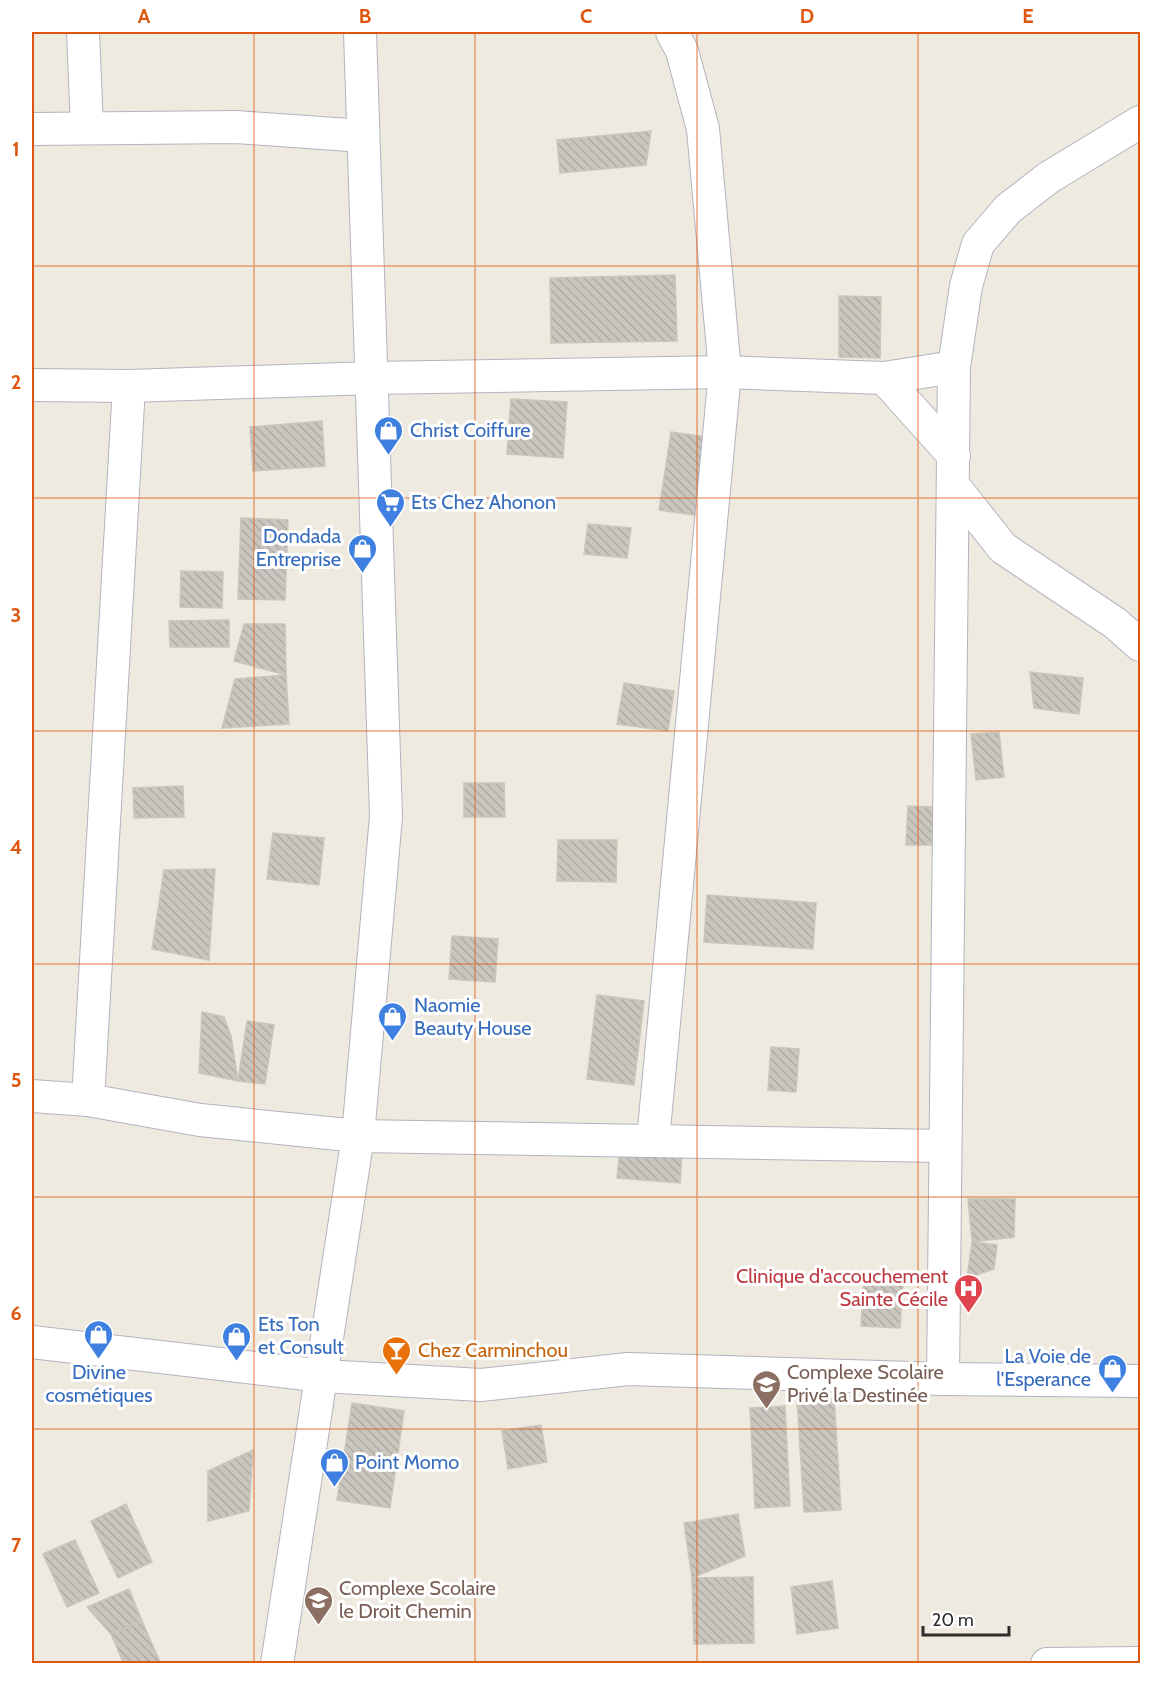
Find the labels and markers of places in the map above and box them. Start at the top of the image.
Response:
shop icon: Christ Coiffure [373,414,405,456]
place label: Christ Coiffure [410,418,531,442]
supermarket icon: Ets Chez Ahonon [374,486,406,528]
place label: Ets Chez Ahonon [411,490,556,514]
place label: Dondada Entreprise [256,524,341,571]
shop icon: Dondada Entreprise [346,532,378,574]
place label: Naomie Beauty House [414,993,531,1040]
shop icon: Naomie Beauty House [377,1000,409,1042]
place label: Clinique d'accouchement Sainte Cécile [736,1264,948,1311]
hospital icon: Clinique d'accouchement Sainte Cécile [953,1272,985,1314]
place label: Ets Ton et Consult [258,1312,344,1359]
shop icon: Divine cosmétiques [83,1318,115,1360]
shop icon: Ets Ton et Consult [221,1320,253,1362]
bar icon: Chez Carminchou [381,1334,413,1376]
place label: Chez Carminchou [418,1338,568,1362]
place label: La Voie de l'Esperance [996,1344,1091,1391]
shop icon: La Voie de l'Esperance [1096,1352,1128,1394]
place label: Divine cosmétiques [45,1360,153,1407]
place label: Complexe Scolaire Privé la Destinée [787,1360,944,1407]
school or university icon: Complexe Scolaire Privé la Destinée [750,1368,782,1410]
shop icon: Point Momo [318,1446,350,1488]
place label: Point Momo [355,1450,459,1474]
place label: Complexe Scolaire le Droit Chemin [339,1576,496,1623]
school or university icon: Complexe Scolaire le Droit Chemin [302,1584,334,1626]

